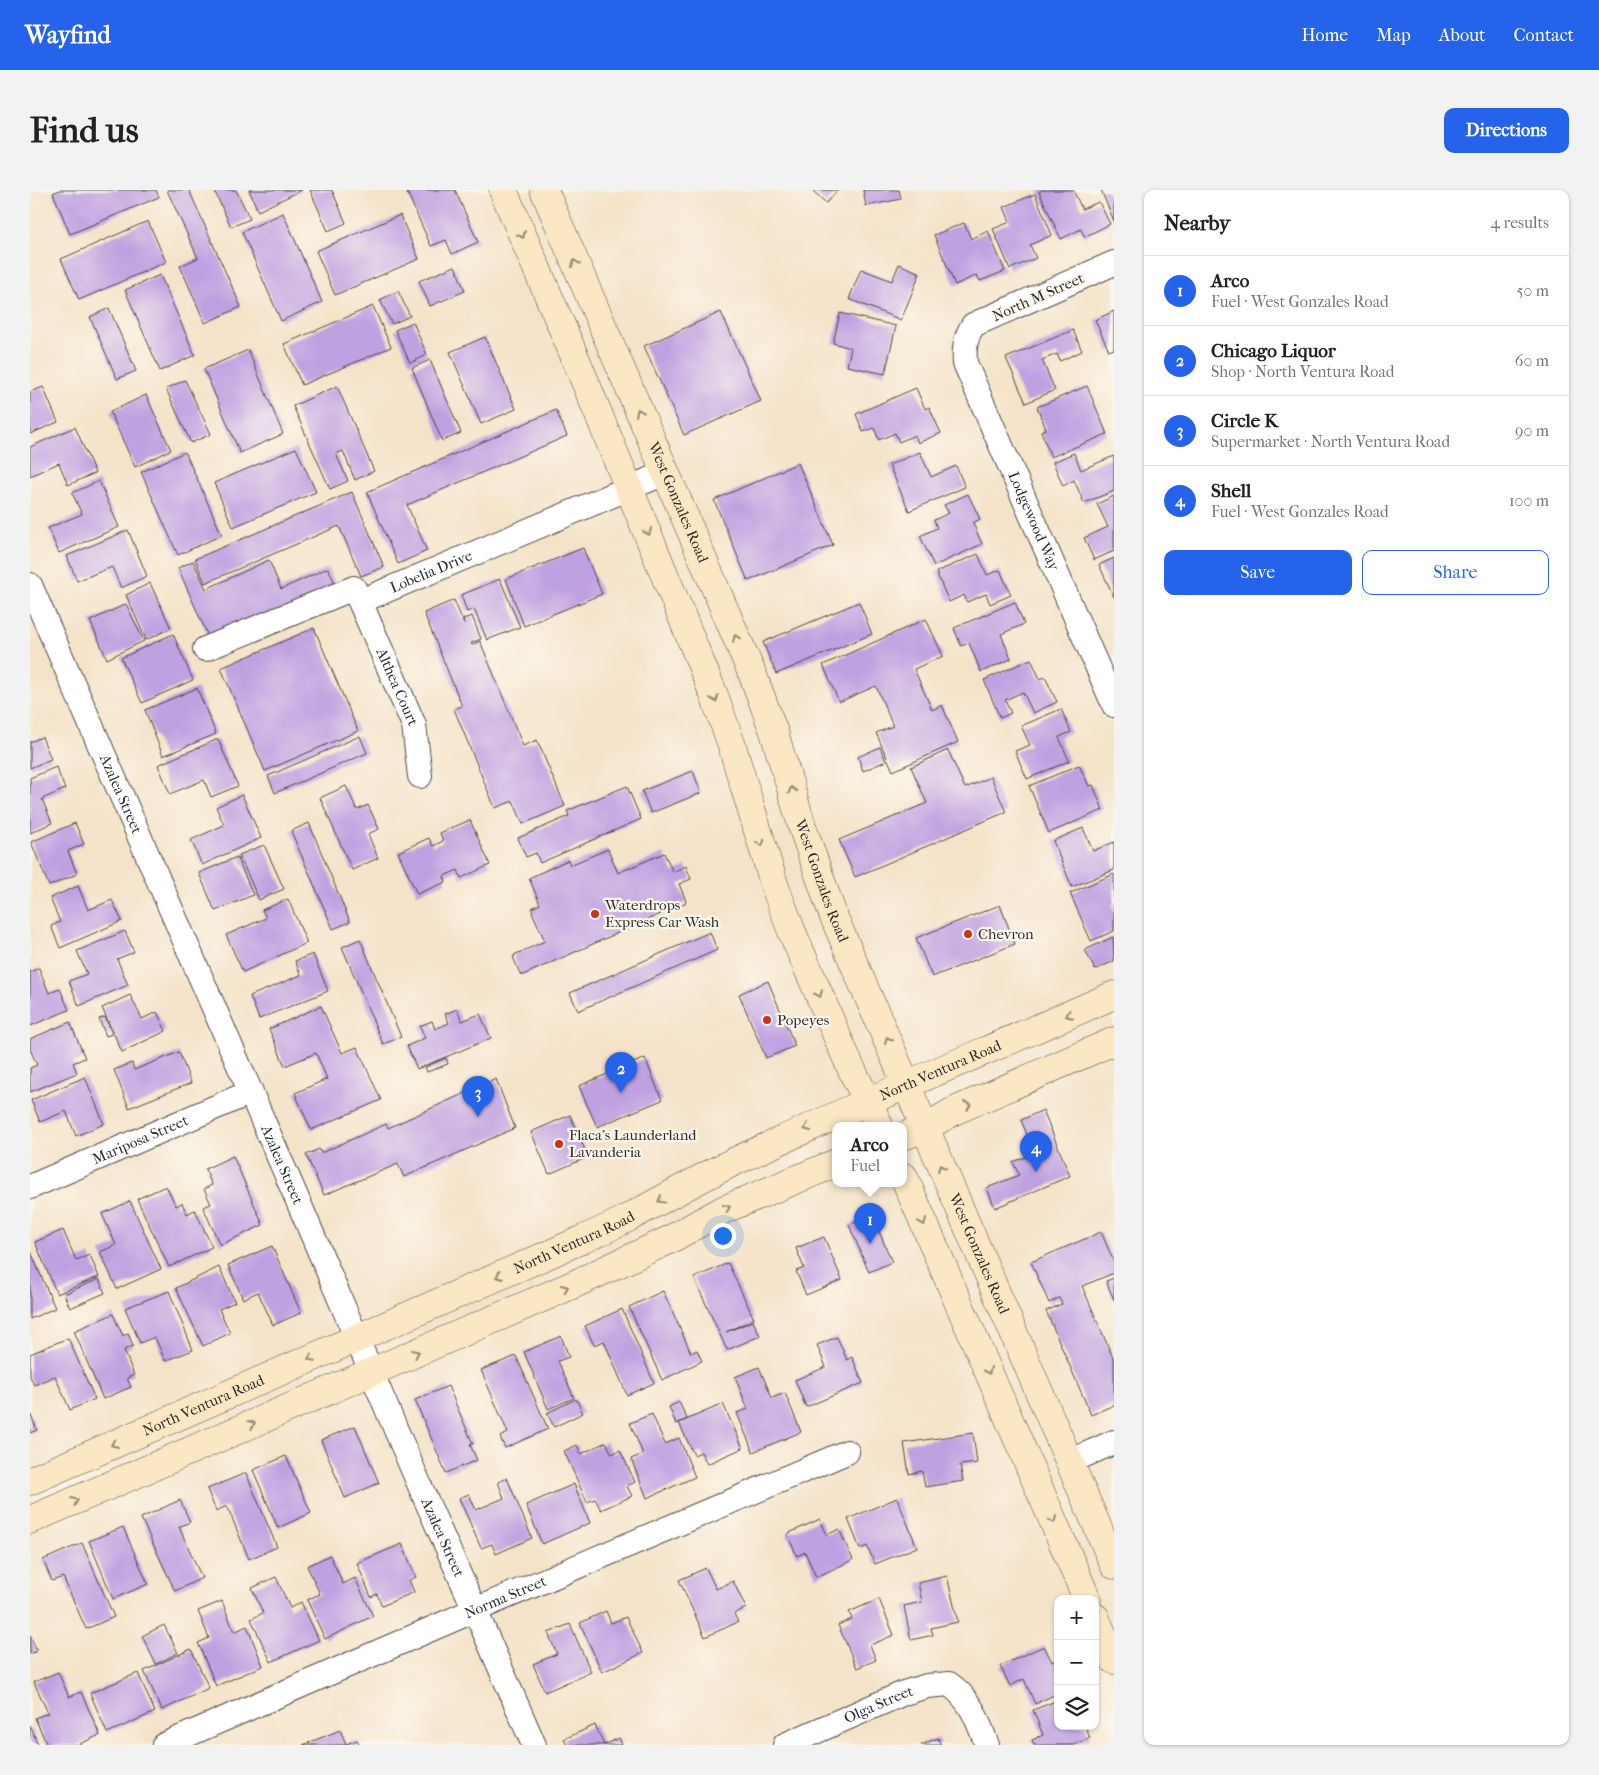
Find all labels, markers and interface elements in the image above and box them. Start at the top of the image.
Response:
text: Wayfind [25,21,111,49]
text: Home [1301,25,1348,46]
text: Map [1376,25,1411,46]
text: About [1439,25,1485,46]
text: Contact [1513,25,1574,46]
button: Directions [1444,108,1569,153]
text: Find us [30,110,139,151]
text: Nearby [1164,211,1230,235]
text: 4 results [1491,213,1549,232]
one-way arrow [516,230,527,239]
one-way arrow [571,259,581,268]
street label: North M Street [989,268,1087,325]
text: Arco [1211,270,1249,292]
text: 1 [1177,281,1183,300]
text: 50 m [1517,281,1549,300]
text: Fuel · West Gonzales Road [1211,292,1389,311]
text: Chicago Liquor [1211,340,1336,362]
text: 2 [1176,351,1184,370]
text: 60 m [1515,351,1549,370]
text: Shop · North Ventura Road [1211,362,1395,381]
one-way arrow [635,408,646,417]
text: Circle K [1211,410,1278,432]
text: 3 [1177,421,1183,440]
text: 90 m [1515,421,1549,440]
text: Supermarket · North Ventura Road [1211,432,1450,451]
street label: West Gonzales Road [644,438,713,566]
street label: Lodgewood Way [1004,469,1064,574]
text: Shell [1211,480,1251,502]
text: 4 [1175,491,1185,510]
text: 100 m [1509,491,1549,510]
text: Fuel · West Gonzales Road [1211,502,1389,521]
one-way arrow [642,528,652,536]
street label: Lobelia Drive [387,546,475,597]
button: Save [1164,550,1352,595]
button: Share [1362,550,1549,595]
one-way arrow [732,634,743,643]
street label: Althea Court [372,644,422,729]
one-way arrow [709,695,719,703]
street label: Azalea Street [95,751,146,837]
one-way arrow [787,787,797,795]
street label: West Gonzales Road [791,816,853,946]
one-way arrow [755,838,765,846]
place label: Waterdrops Express Car Wash [604,896,720,931]
marker: Waterdrops Express Car Wash [589,908,601,920]
place label: Chevron [978,925,1034,943]
marker: Chevron [962,928,974,940]
one-way arrow [813,989,824,998]
one-way arrow [1065,1008,1074,1019]
place label: Popeyes [777,1011,830,1029]
marker: Popeyes [761,1014,773,1026]
street label: North Ventura Road [877,1036,1005,1104]
one-way arrow [883,1036,894,1045]
pin: 2 [605,1052,637,1093]
pin: 3 [462,1076,494,1117]
one-way arrow [963,1101,972,1112]
street label: Mariposa Street [90,1111,192,1168]
street label: Azalea Street [257,1121,307,1208]
one-way arrow [803,1122,812,1133]
popup [832,1122,907,1187]
place label: Flaca's Launderland Lavanderia [569,1126,697,1161]
pin: 4 [1020,1131,1052,1172]
text: Arco [850,1134,889,1156]
marker: Flaca's Launderland Lavanderia [553,1138,565,1150]
text: Fuel [850,1156,880,1175]
one-way arrow [937,1164,948,1173]
street label: West Gonzales Road [945,1190,1014,1317]
one-way arrow [658,1194,667,1204]
pin: 1 [854,1203,886,1244]
one-way arrow [722,1204,731,1215]
street label: North Ventura Road [511,1207,638,1278]
one-way arrow [917,1217,928,1226]
your location [710,1223,736,1249]
one-way arrow [495,1270,504,1281]
one-way arrow [560,1284,569,1295]
one-way arrow [411,1349,420,1360]
one-way arrow [307,1351,316,1362]
one-way arrow [981,1366,992,1375]
street label: North Ventura Road [140,1371,268,1440]
one-way arrow [247,1420,256,1431]
one-way arrow [110,1438,119,1449]
street label: Azalea Street [417,1494,468,1580]
one-way arrow [70,1496,79,1507]
one-way arrow [1046,1515,1057,1524]
street label: Norma Street [462,1572,550,1623]
map controls [1054,1595,1099,1730]
button: + [1054,1595,1099,1640]
button: − [1054,1640,1099,1685]
street label: Olga Street [841,1682,916,1727]
button: layers [1054,1685,1099,1730]

